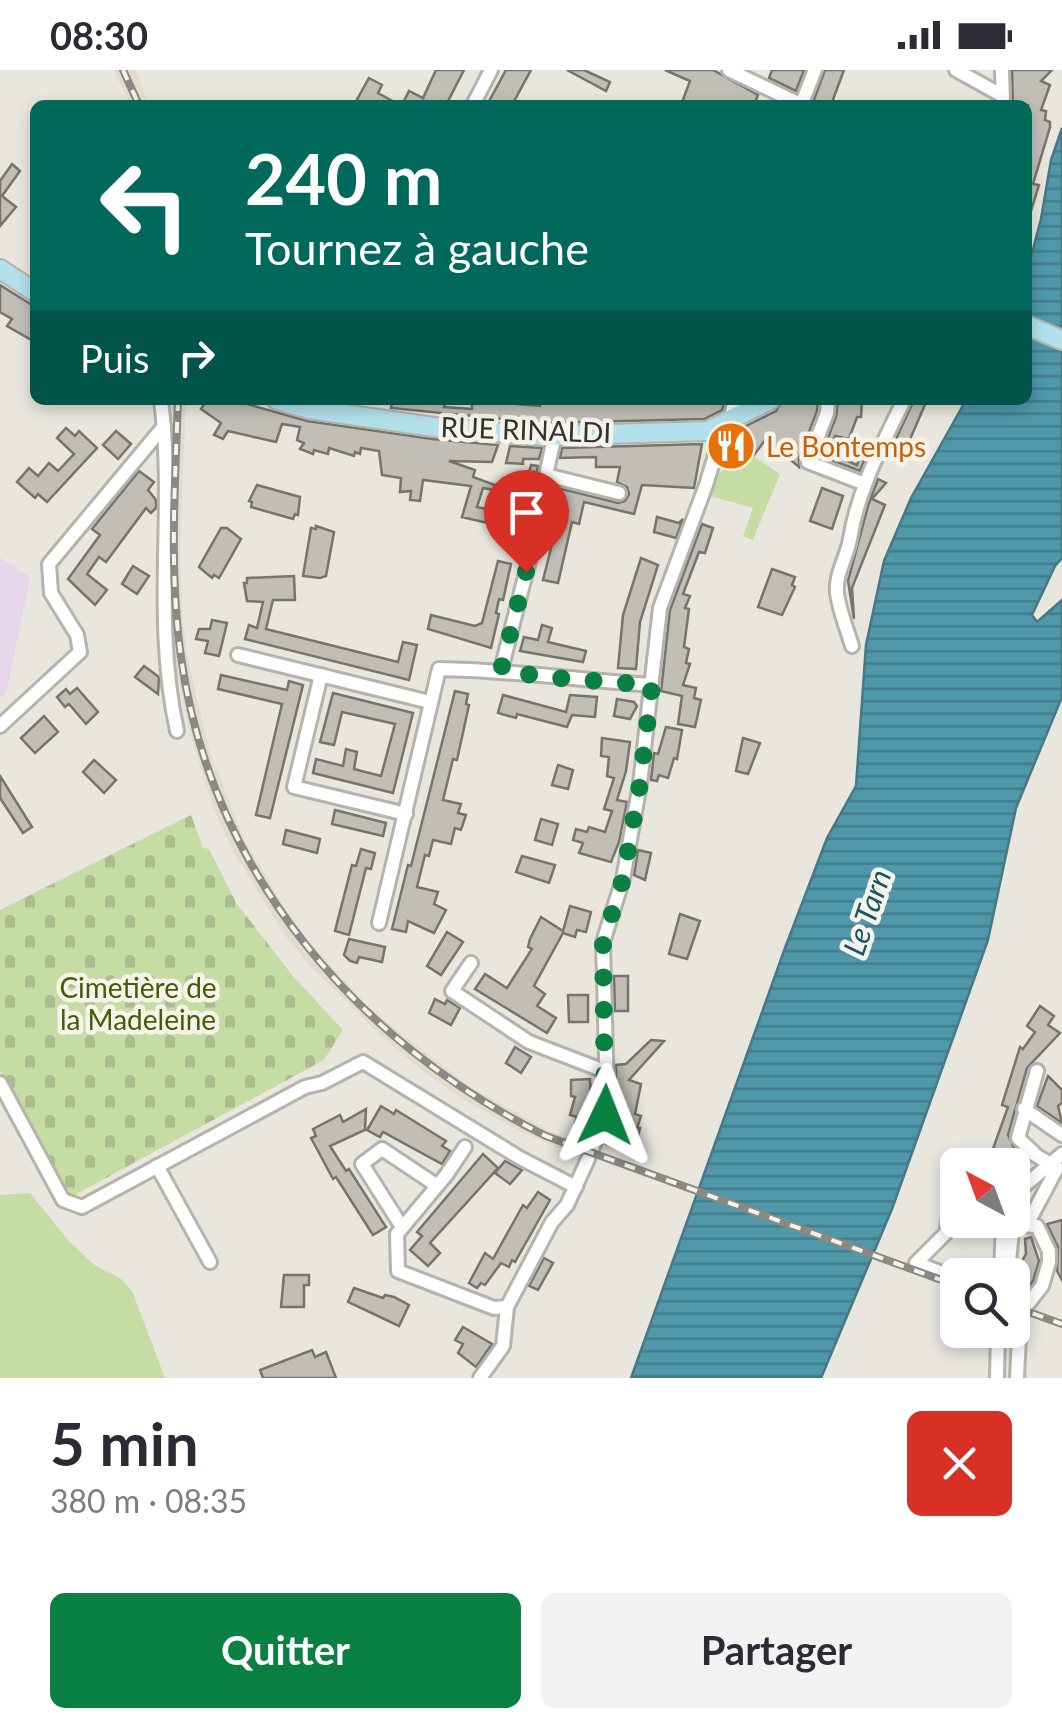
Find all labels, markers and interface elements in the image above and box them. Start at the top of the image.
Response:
text: 08:30 [50,12,148,58]
text: 240 m [245,136,442,220]
icon: left [80,140,210,270]
text: Tournez à gauche [245,221,589,275]
icon: right [169,330,224,385]
text: Puis [80,335,149,381]
street label: RUE RINALDI [440,409,612,449]
restaurant icon: Le Bontemps [705,420,757,472]
place label: Le Bontemps [766,429,926,463]
pin [484,470,569,573]
icon: arrive [499,485,554,540]
water label: Le Tarn [835,864,897,960]
park label: Cimetière de la Madeleine [59,970,217,1036]
position arrow [553,1063,657,1167]
north arrow [940,1148,1030,1238]
map controls [940,1148,1030,1348]
button: search [940,1258,1030,1348]
text: 5 min [50,1407,199,1479]
button: close [907,1411,1012,1516]
text: 380 m · 08:35 [50,1481,247,1520]
button: Quitter [50,1593,521,1708]
button: Partager [541,1593,1012,1708]

